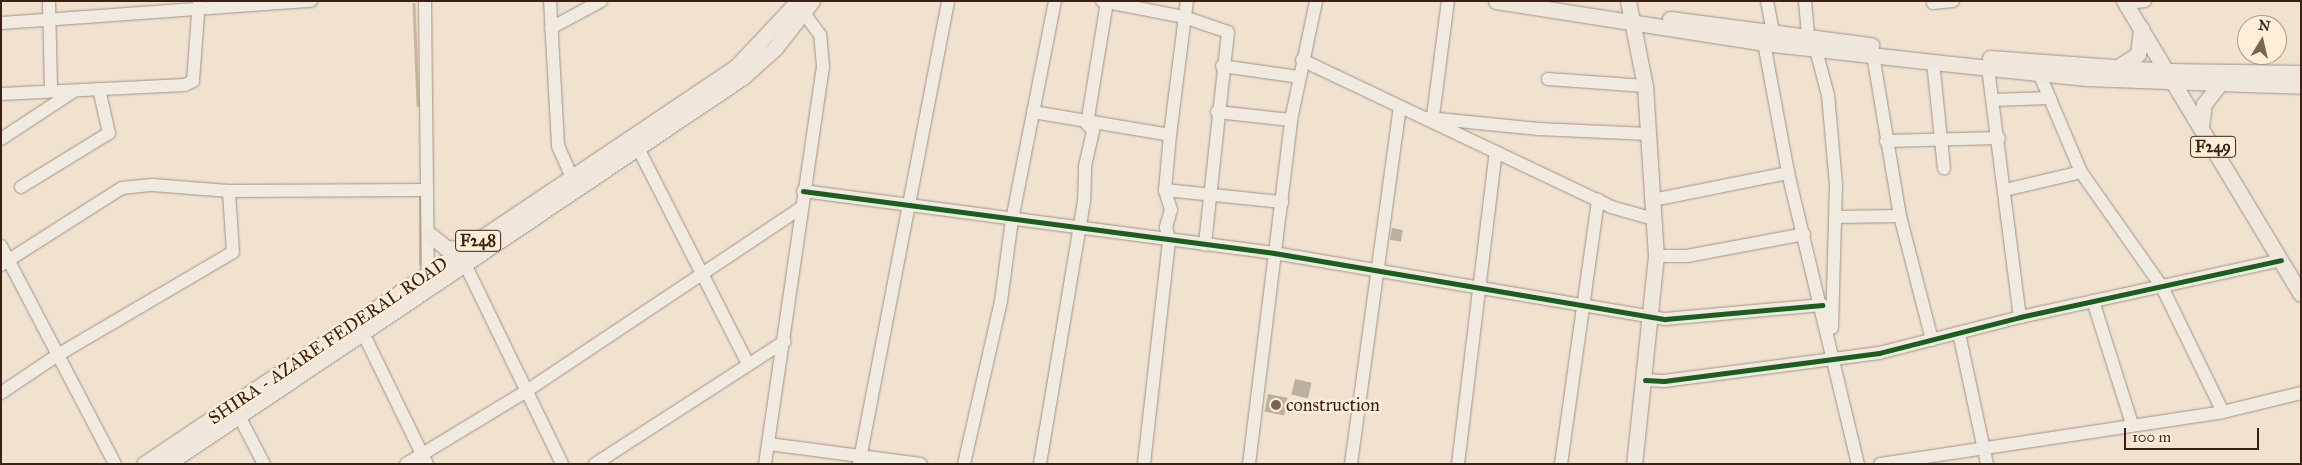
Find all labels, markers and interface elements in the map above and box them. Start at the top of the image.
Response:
north arrow [2237,15,2287,65]
text: N [2257,16,2271,35]
road number: F249 [2189,134,2237,160]
road number: F248 [454,228,502,255]
street label: SHIRA - AZARE FEDERAL ROAD [204,253,452,429]
place label: construction [1286,394,1380,416]
marker: construction [1270,399,1282,411]
scale bar [2127,418,2262,450]
text: 100 m [2132,428,2171,446]

